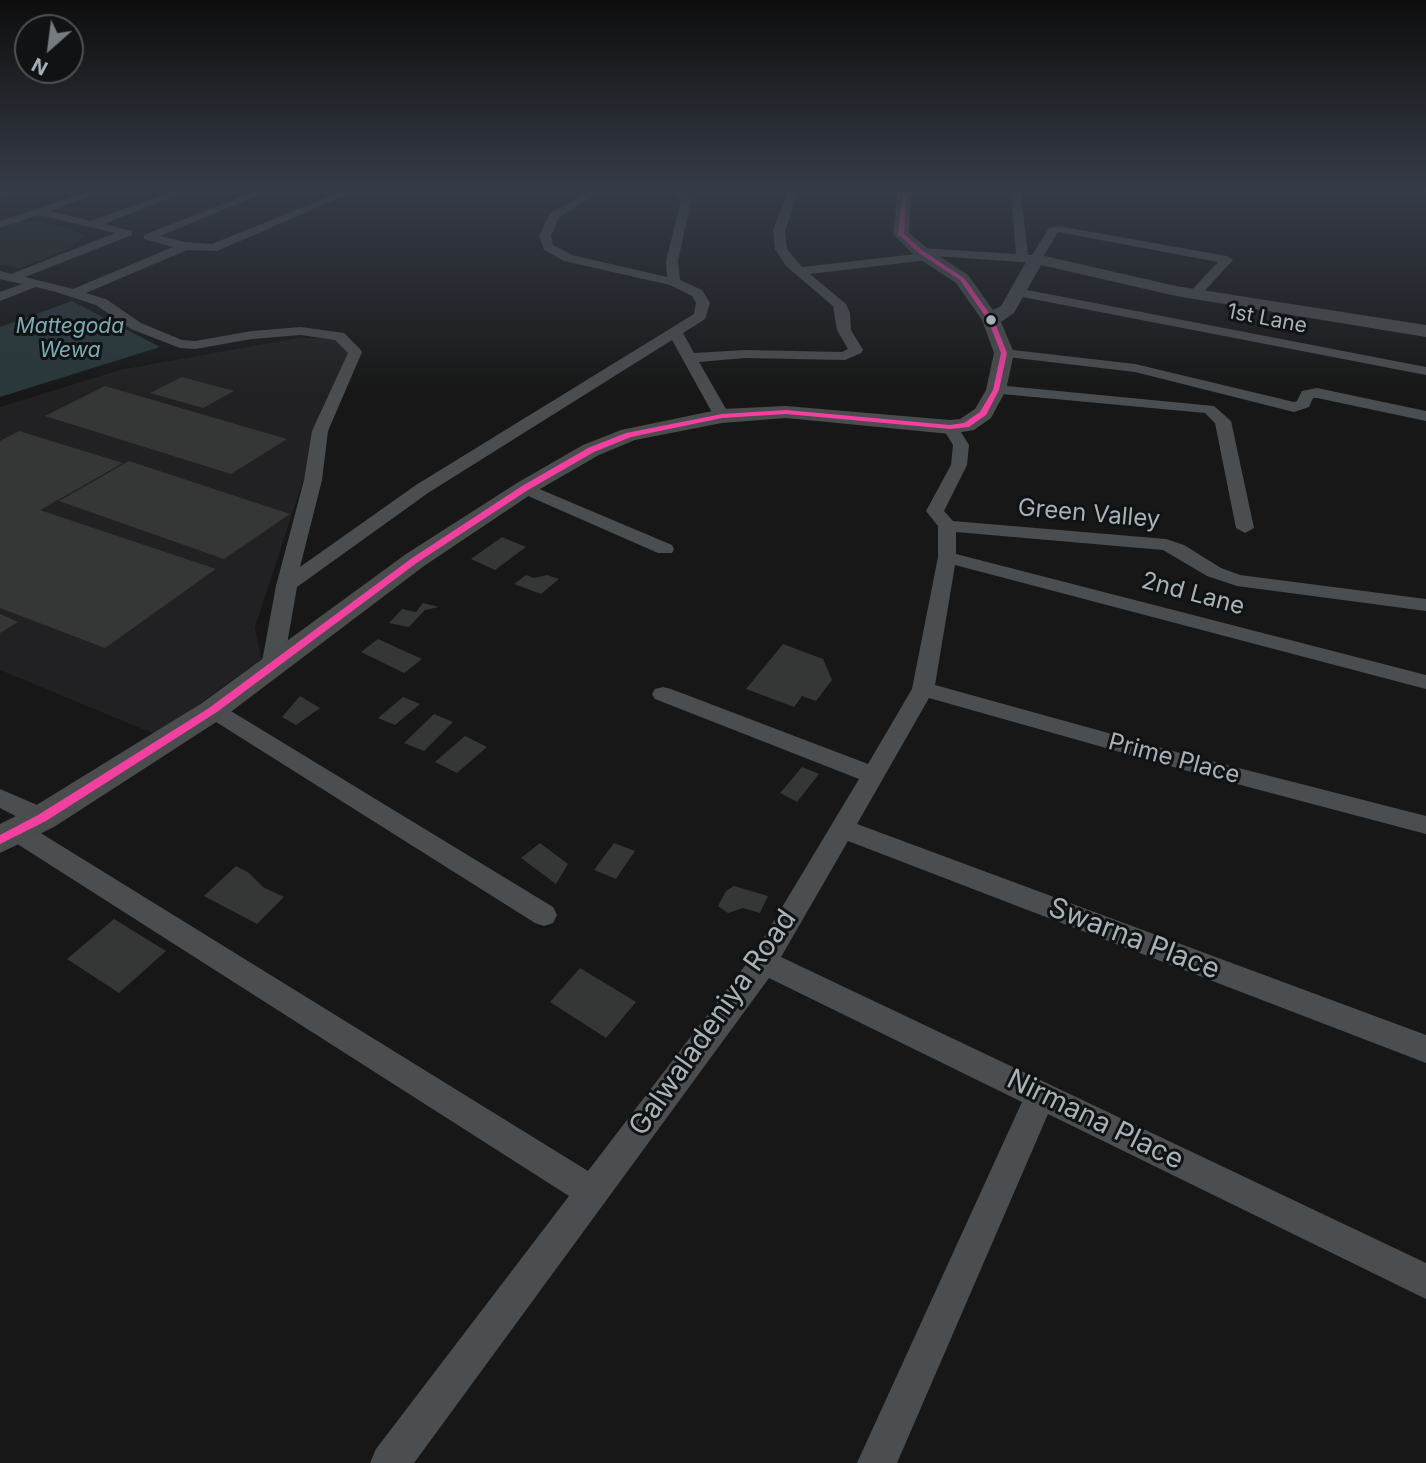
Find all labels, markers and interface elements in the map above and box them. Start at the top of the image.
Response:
north arrow [14,14,84,84]
text: N [28,53,52,80]
street label: 1st Lane [1225,299,1309,339]
unlabelled marker [984,313,998,327]
water label: Mattegoda Wewa [16,314,124,364]
street label: Green Valley [1017,493,1161,535]
street label: 2nd Lane [1138,566,1248,622]
street label: Prime Place [1105,728,1243,790]
street label: Swarna Place [1044,891,1224,987]
street label: Galwaladeniya Road [622,904,804,1142]
street label: Nirmana Place [1001,1063,1189,1177]

